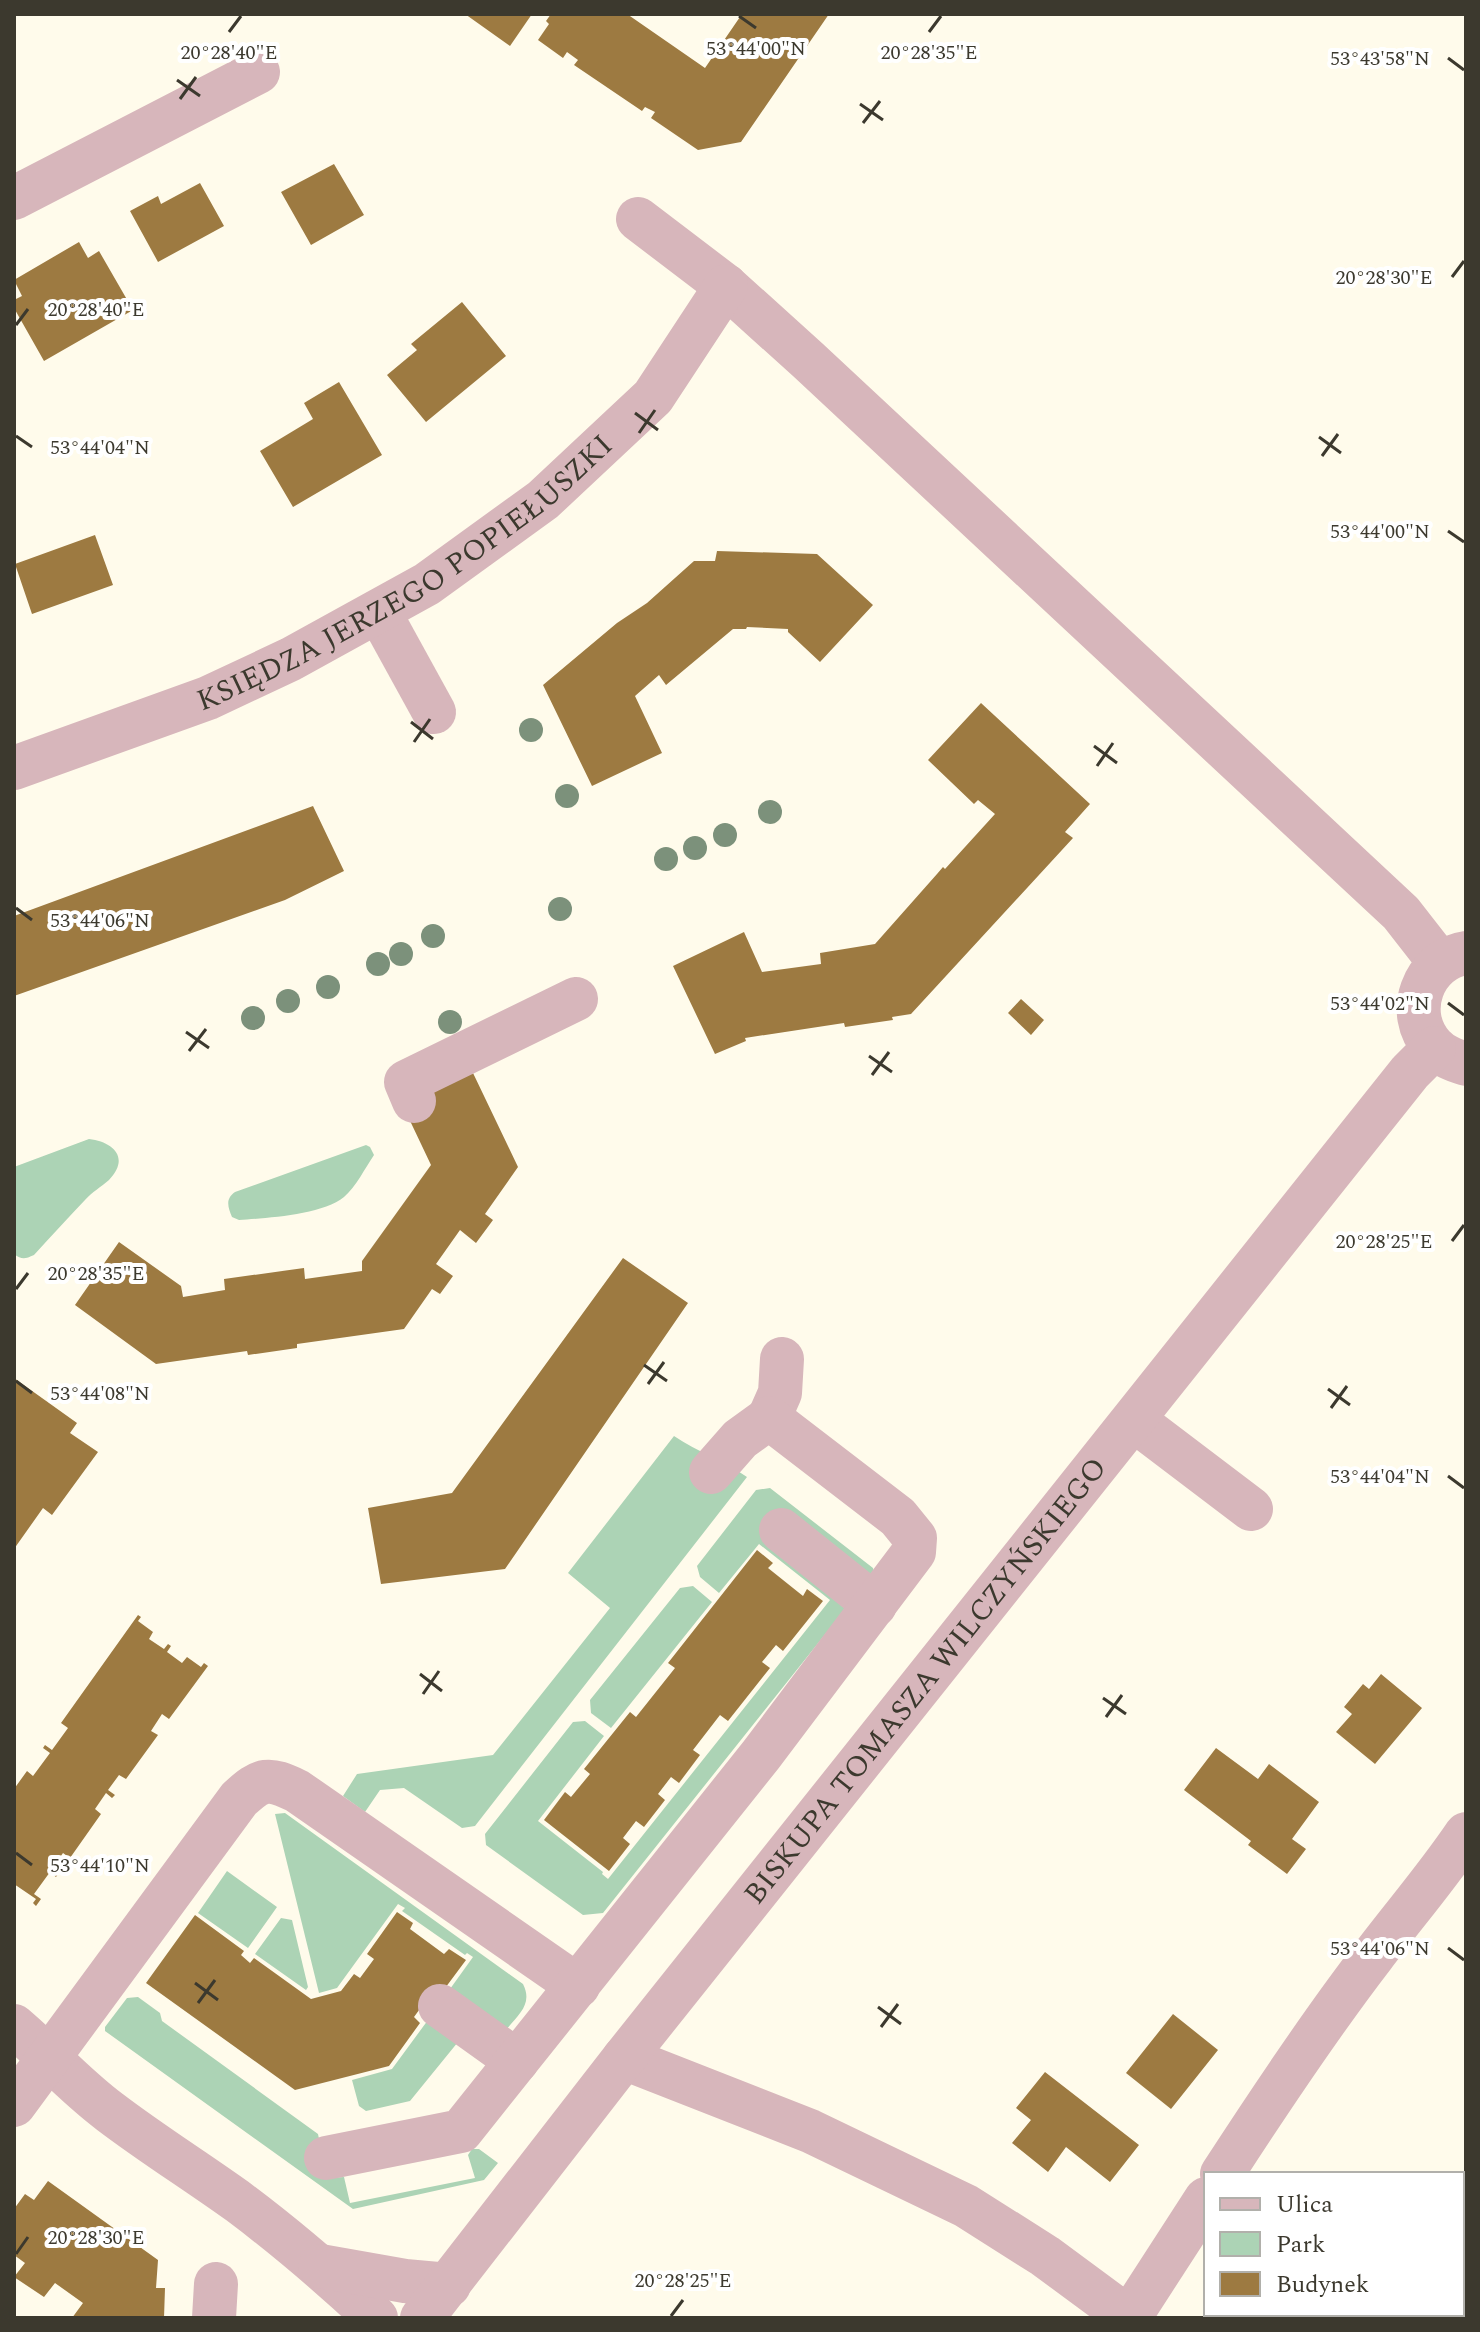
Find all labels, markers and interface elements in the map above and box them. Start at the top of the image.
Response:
text: 53°44'00"N [706,34,806,64]
text: 20°28'40"E [180,38,278,68]
text: 20°28'35"E [880,38,978,68]
text: 53°43'58"N [1330,44,1430,74]
text: 20°28'30"E [1335,263,1433,293]
text: 20°28'40"E [47,295,145,325]
street label: KSIĘDZA JERZEGO POPIEŁUSZKI [190,424,624,724]
text: 53°44'04"N [50,433,150,463]
text: 53°44'00"N [1330,517,1430,547]
text: 53°44'06"N [50,906,150,936]
text: 53°44'02"N [1330,989,1430,1019]
text: 20°28'25"E [1335,1227,1433,1257]
text: 20°28'35"E [47,1259,145,1289]
text: 53°44'08"N [50,1379,150,1409]
street label: BISKUPA TOMASZA WILCZYŃSKIEGO [733,1447,1119,1915]
text: 53°44'04"N [1330,1462,1430,1492]
text: 53°44'10"N [50,1851,150,1881]
text: 53°44'06"N [1330,1934,1430,1964]
legend [1204,2172,1464,2316]
text: Ulica [1276,2187,1333,2223]
text: 20°28'30"E [47,2223,145,2253]
text: Park [1276,2227,1326,2263]
text: 20°28'25"E [634,2266,732,2296]
text: Budynek [1276,2267,1369,2303]

